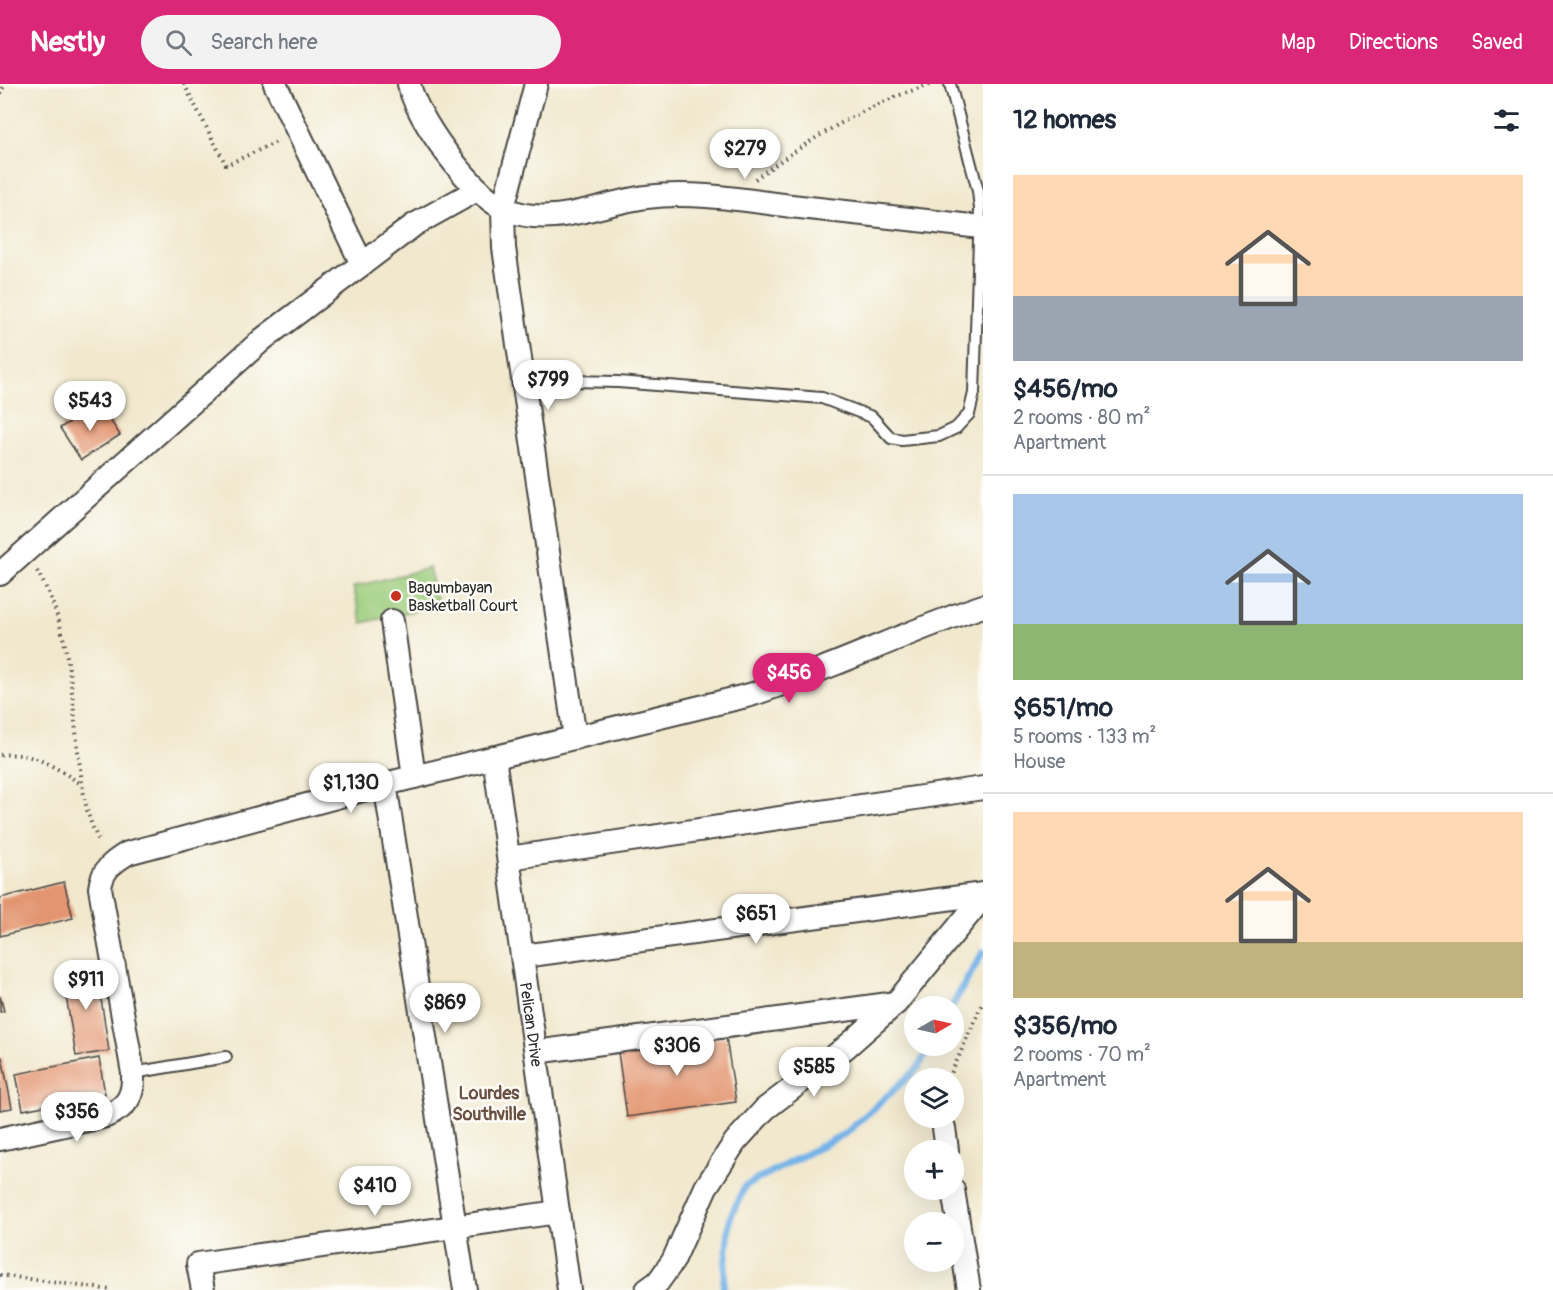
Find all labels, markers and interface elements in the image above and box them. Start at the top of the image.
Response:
search box [141,15,561,69]
text: Nestly [30,25,105,60]
icon: search [162,26,195,59]
text: Search here [210,28,318,56]
text: Map [1281,29,1316,56]
text: Directions [1349,29,1438,56]
text: Saved [1471,29,1523,56]
text: 12 homes [1013,104,1116,136]
icon: filters [1490,104,1523,137]
pin: $279 [709,129,781,180]
text: $279 [724,136,766,161]
icon: home [1214,214,1322,322]
pin: $799 [512,360,584,411]
text: $799 [527,367,569,392]
text: $456/mo [1013,373,1118,405]
pin: $543 [54,381,126,432]
text: $543 [68,388,112,413]
text: 2 rooms · 80 m² [1013,405,1150,430]
text: Apartment [1013,430,1106,455]
icon: home [1214,533,1322,641]
place label: Bagumbayan Basketball Court [408,578,518,616]
marker: Bagumbayan Basketball Court [389,589,403,603]
pin: $456 [753,653,825,704]
text: $456 [767,660,811,685]
text: $651/mo [1013,692,1113,724]
text: 5 rooms · 133 m² [1013,724,1156,749]
text: House [1013,749,1065,774]
pin: $1,130 [302,763,400,814]
text: $1,130 [323,770,379,795]
icon: home [1214,851,1322,959]
pin: $651 [720,894,792,945]
text: $651 [735,901,777,926]
pin: $911 [50,960,122,1011]
text: $911 [68,967,104,992]
street label: Pelican Drive [515,981,546,1068]
pin: $869 [409,983,481,1034]
text: $869 [424,990,466,1015]
north arrow [904,996,964,1056]
map controls [904,996,964,1272]
text: $356/mo [1013,1010,1117,1042]
pin: $306 [641,1026,713,1077]
text: $306 [653,1033,701,1058]
text: 2 rooms · 70 m² [1013,1042,1151,1067]
pin: $585 [778,1047,850,1098]
text: $585 [793,1054,835,1079]
text: Apartment [1013,1067,1106,1092]
button: layers [904,1068,964,1128]
district label: Lourdes Southville [452,1082,527,1126]
pin: $356 [41,1092,113,1143]
text: $356 [55,1099,99,1124]
button: + [904,1140,964,1200]
pin: $410 [339,1166,411,1217]
text: $410 [353,1173,397,1198]
button: − [904,1212,964,1272]

